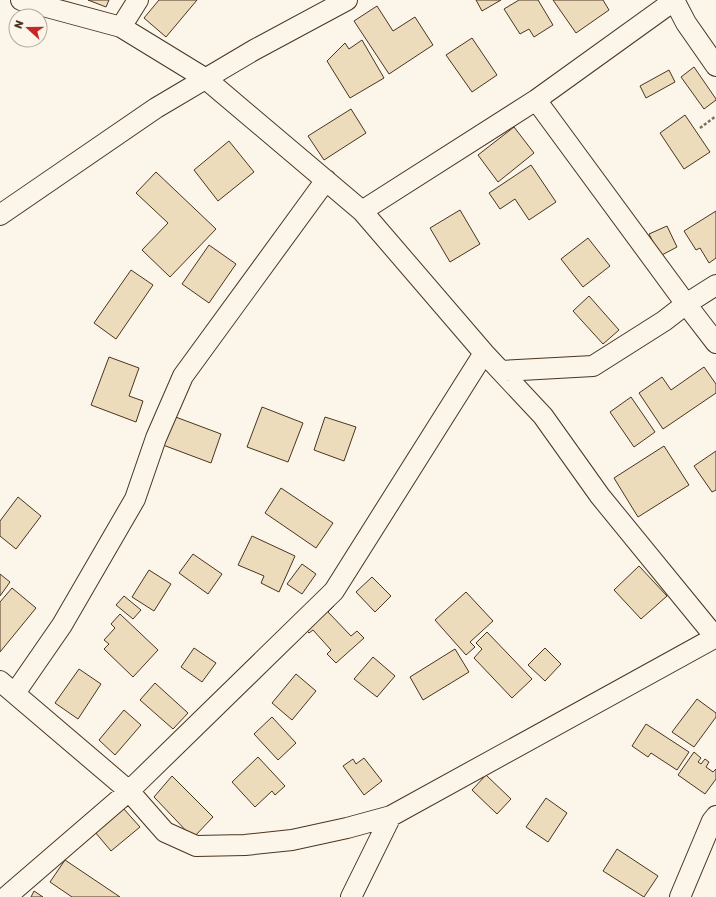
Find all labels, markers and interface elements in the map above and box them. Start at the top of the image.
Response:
north arrow [8,8,48,48]
text: N [12,18,27,31]

